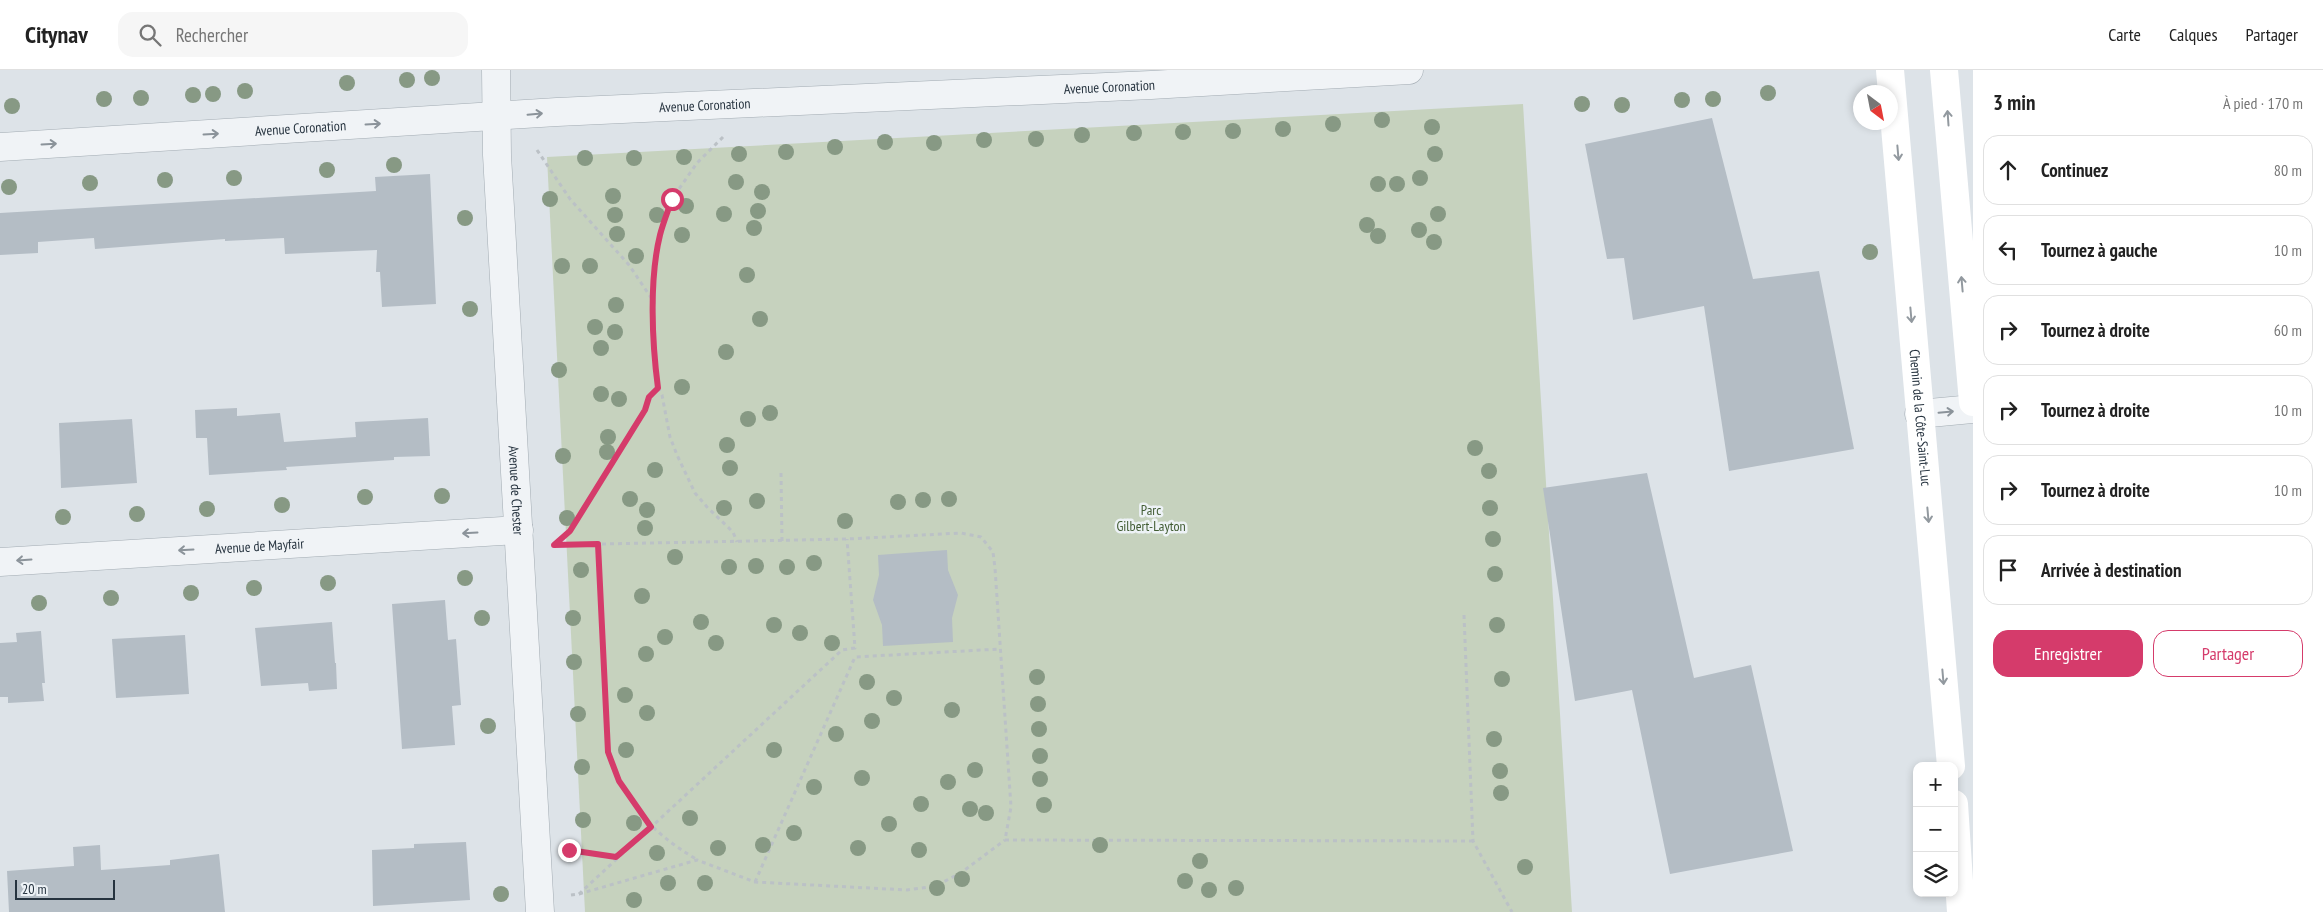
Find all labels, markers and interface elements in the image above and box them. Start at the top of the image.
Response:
search box [118,12,468,57]
text: Citynav [25,19,88,50]
icon: search [136,21,164,49]
text: Rechercher [176,23,248,47]
text: Carte [2108,23,2141,46]
text: Calques [2169,23,2218,46]
text: Partager [2246,23,2298,46]
street label: Avenue Coronation [1063,76,1155,98]
north arrow [1853,85,1898,130]
text: 3 min [1993,89,2035,116]
text: À pied · 170 m [2223,93,2303,113]
street label: Avenue Coronation [659,94,751,116]
one-way arrow [527,109,543,119]
one-way arrow [1943,110,1952,126]
street label: Avenue Coronation [254,116,347,140]
one-way arrow [365,120,381,129]
one-way arrow [203,129,219,138]
one-way arrow [40,139,56,148]
one-way arrow [1893,145,1902,161]
icon: ahead [1994,156,2022,184]
text: Continuez [2041,158,2108,182]
text: 80 m [2274,160,2302,180]
route start [661,188,684,211]
icon: left [1994,236,2022,264]
text: Tournez à gauche [2041,238,2158,262]
text: 10 m [2274,240,2302,260]
one-way arrow [1957,276,1967,292]
one-way arrow [1907,307,1916,323]
icon: right [1994,316,2022,344]
text: Tournez à droite [2041,318,2150,342]
text: 60 m [2274,320,2302,340]
street label: Chemin de la Côte-Saint-Luc [1906,349,1935,487]
icon: right [1994,396,2022,424]
text: Tournez à droite [2041,398,2150,422]
text: 10 m [2274,400,2302,420]
one-way arrow [1938,407,1954,416]
street label: Avenue de Chester [505,445,528,536]
icon: right [1994,476,2022,504]
text: Tournez à droite [2041,478,2150,502]
text: 10 m [2274,480,2302,500]
park label: Parc Gilbert-Layton [1116,501,1186,535]
one-way arrow [1924,507,1933,523]
one-way arrow [463,529,479,538]
street label: Avenue de Mayfair [214,534,305,558]
one-way arrow [178,546,194,555]
one-way arrow [16,556,32,565]
icon: arrive [1994,556,2022,584]
text: Arrivée à destination [2041,558,2182,582]
button: Enregistrer [1993,630,2143,677]
button: Partager [2153,630,2303,677]
one-way arrow [1938,668,1948,684]
map controls [1913,762,1958,897]
button: + [1913,762,1958,807]
button: − [1913,807,1958,852]
route end [558,839,581,862]
button: layers [1913,852,1958,897]
scale bar [15,877,115,900]
text: 20 m [22,880,47,898]

